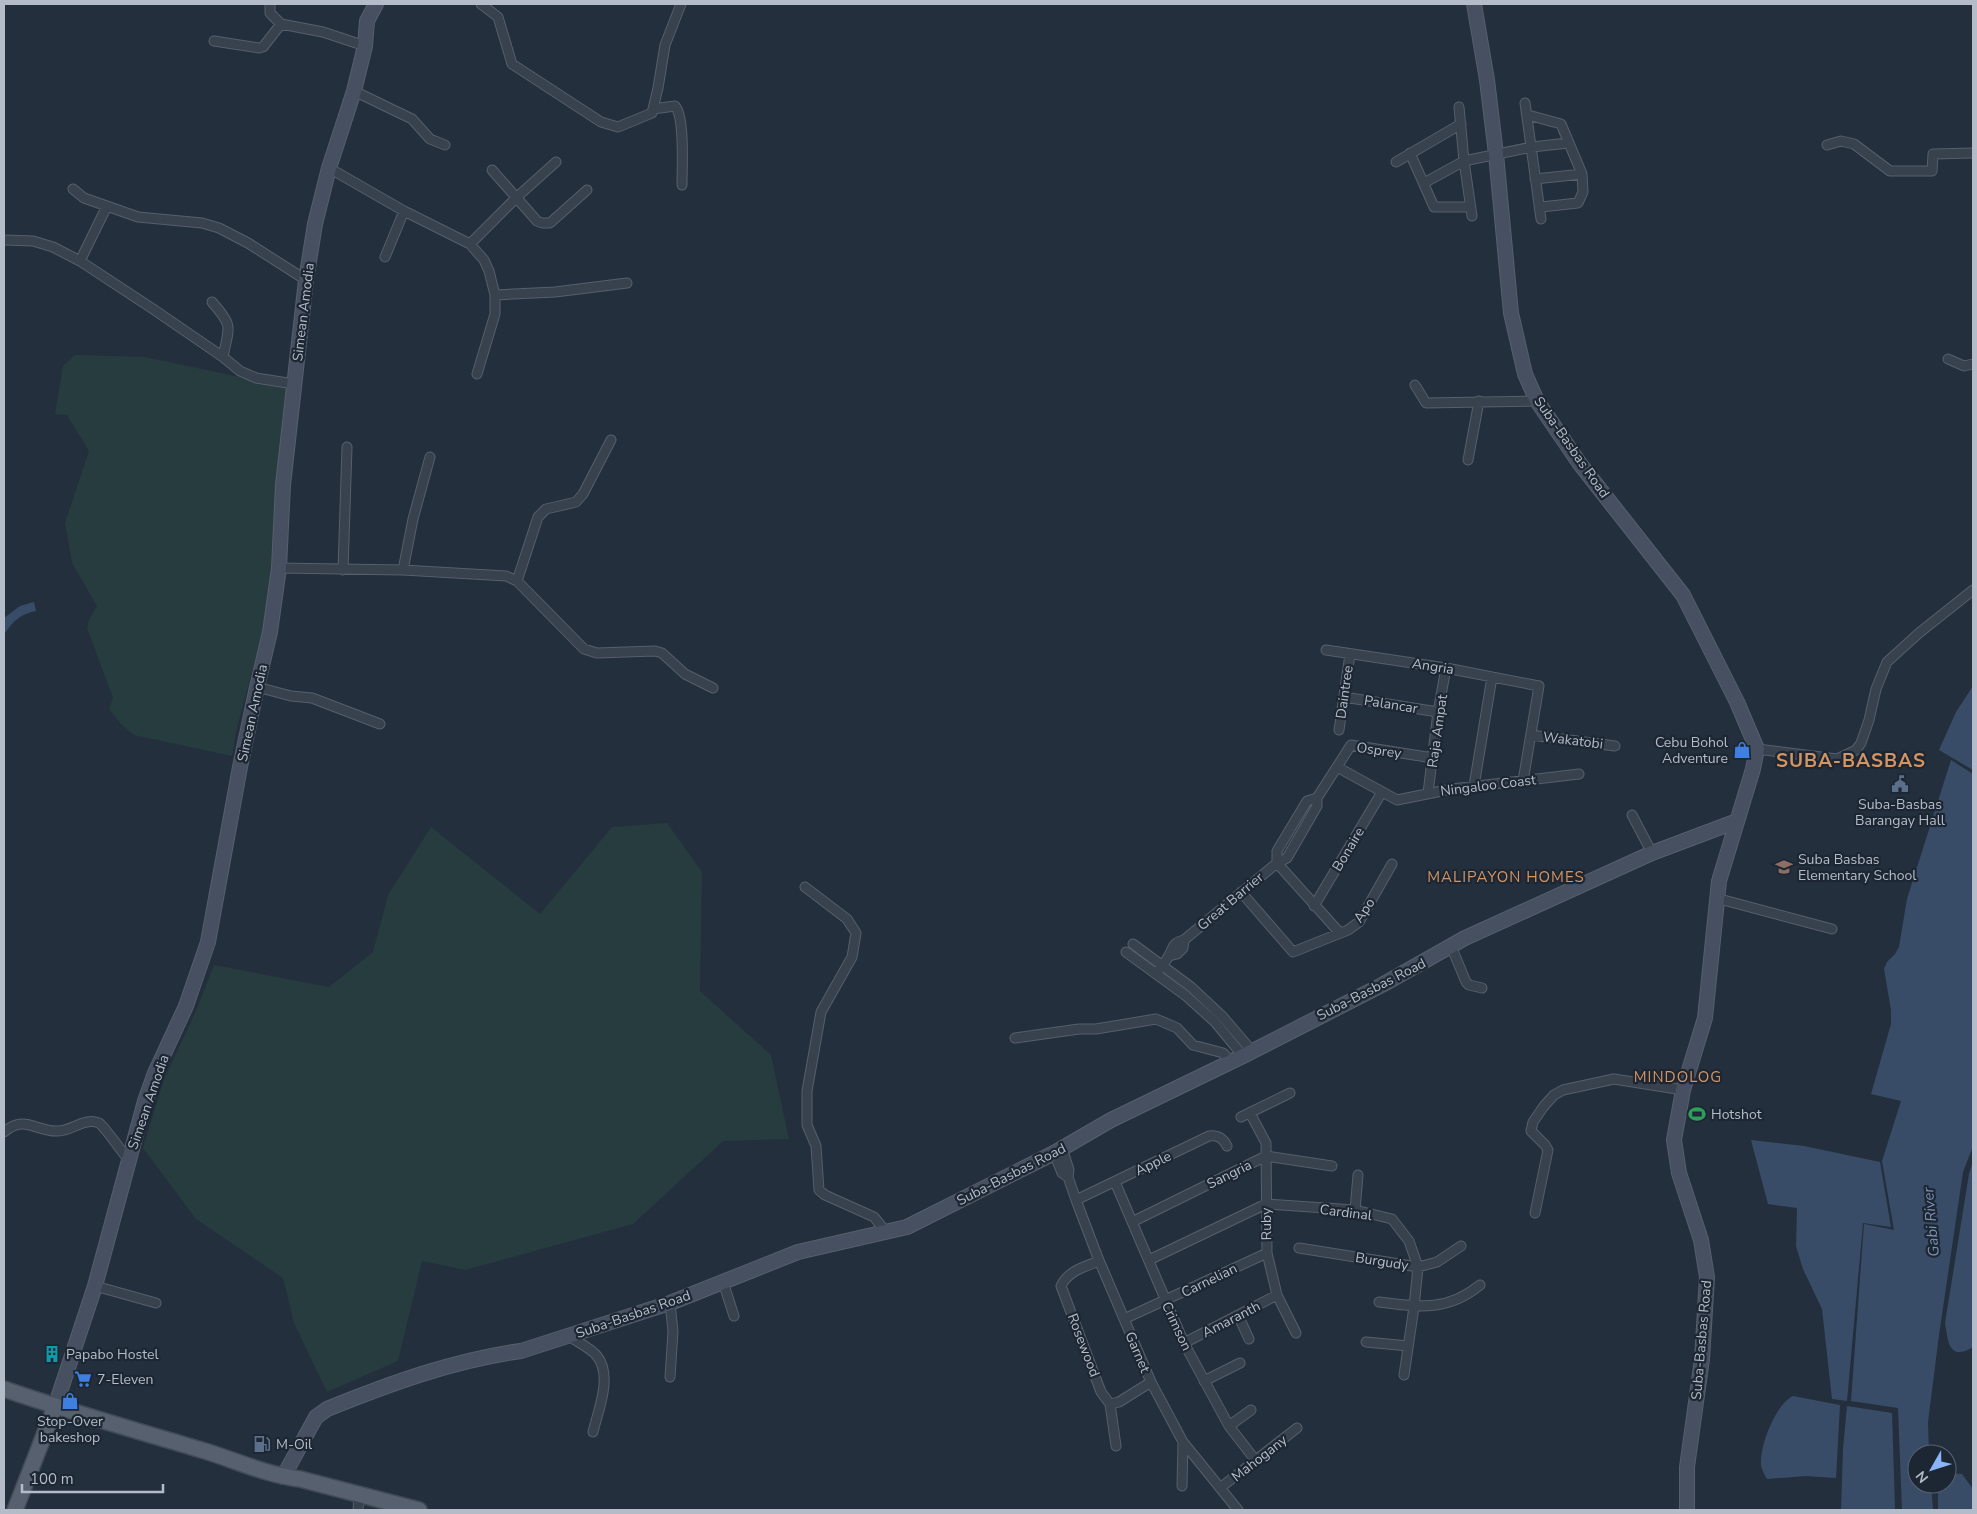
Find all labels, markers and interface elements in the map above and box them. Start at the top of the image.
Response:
street label: Simean Amodia [288,262,319,362]
street label: Suba-Basbas Road [1529,393,1614,502]
street label: Angria [1411,654,1455,679]
street label: Simean Amodia [233,663,272,764]
street label: Daintree [1331,664,1358,720]
street label: Palancar [1363,691,1419,718]
street label: Raja Ampat [1423,693,1452,769]
street label: Wakatobi [1542,727,1604,754]
place label: Cebu Bohol Adventure [1655,733,1729,768]
street label: Osprey [1355,738,1403,763]
shop icon: Cebu Bohol Adventure [1732,740,1752,760]
district label: SUBA-BASBAS [1776,748,1926,774]
street label: Ningaloo Coast [1439,770,1537,801]
public building icon: Suba-Basbas Barangay Hall [1890,774,1910,794]
place label: Suba-Basbas Barangay Hall [1855,795,1946,830]
street label: Bonaire [1328,824,1369,875]
place label: Suba Basbas Elementary School [1798,850,1917,885]
school or university icon: Suba Basbas Elementary School [1774,857,1794,877]
district label: MALIPAYON HOMES [1427,867,1585,887]
street label: Great Barrier [1193,868,1267,935]
street label: Apo [1349,894,1380,926]
street label: Suba-Basbas Road [1313,954,1429,1025]
street label: Simean Amodia [123,1052,174,1152]
district label: MINDOLOG [1634,1067,1722,1087]
sports icon: Hotshot [1687,1104,1707,1124]
place label: Hotshot [1711,1105,1762,1124]
street label: Suba-Basbas Road [953,1139,1069,1210]
street label: Apple [1132,1147,1174,1180]
street label: Sangria [1204,1155,1255,1193]
water label: Gabi River [1918,1186,1944,1257]
street label: Cardinal [1319,1200,1374,1225]
street label: Ruby [1257,1207,1276,1240]
street label: Burgudy [1354,1248,1411,1275]
street label: Carnelian [1178,1259,1240,1302]
street label: Suba-Basbas Road [1687,1279,1716,1401]
street label: Suba-Basbas Road [573,1286,693,1343]
street label: Amaranth [1199,1297,1264,1342]
street label: Crimson [1157,1299,1196,1354]
street label: Rosewood [1063,1311,1104,1380]
street label: Garnet [1120,1329,1155,1376]
building icon: Papabo Hostel [42,1344,62,1364]
place label: Papabo Hostel [66,1345,159,1364]
supermarket icon: 7-Eleven [73,1369,93,1389]
place label: 7-Eleven [97,1370,153,1389]
shop icon: Stop-Over bakeshop [60,1391,80,1411]
place label: Stop-Over bakeshop [37,1412,103,1447]
street label: Mahogany [1228,1430,1292,1486]
fuel station icon: M-Oil [252,1434,272,1454]
place label: M-Oil [276,1435,313,1454]
north arrow [1907,1444,1957,1494]
scale bar [22,1462,164,1494]
text: N [1912,1467,1933,1487]
text: 100 m [30,1469,74,1489]

